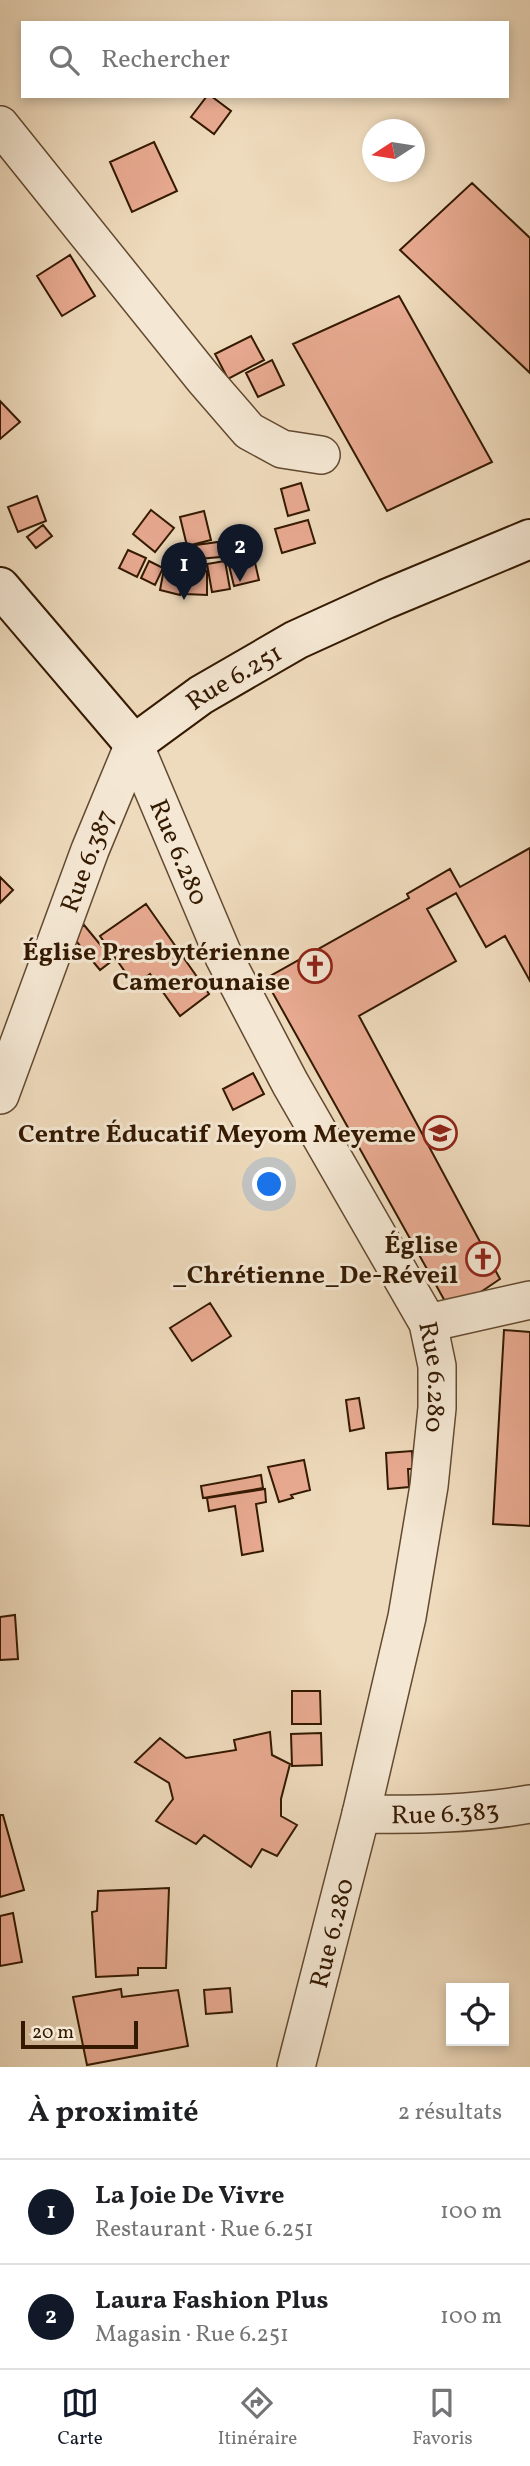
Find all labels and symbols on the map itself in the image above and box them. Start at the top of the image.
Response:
north arrow [362,119,425,182]
pin: 2 [217,524,263,582]
pin: 1 [161,542,207,600]
street label: Rue 6.251 [179,636,289,720]
street label: Rue 6.280 [139,794,216,911]
street label: Rue 6.387 [53,804,125,918]
place label: Église Presbytérienne Camerounaise [22,935,290,1001]
church icon: Église Presbytérienne Camerounaise [296,947,334,985]
school or university icon: Centre Éducatif Meyom Meyeme [421,1114,459,1152]
place label: Centre Éducatif Meyom Meyeme [18,1117,416,1153]
your location [252,1167,286,1201]
place label: Église _Chrétienne_De-Réveil [172,1228,458,1294]
church icon: Église _Chrétienne_De-Réveil [464,1240,502,1278]
street label: Rue 6.280 [408,1318,453,1434]
street label: Rue 6.383 [391,1793,501,1834]
street label: Rue 6.280 [302,1875,364,1992]
scale bar [21,2018,138,2050]

